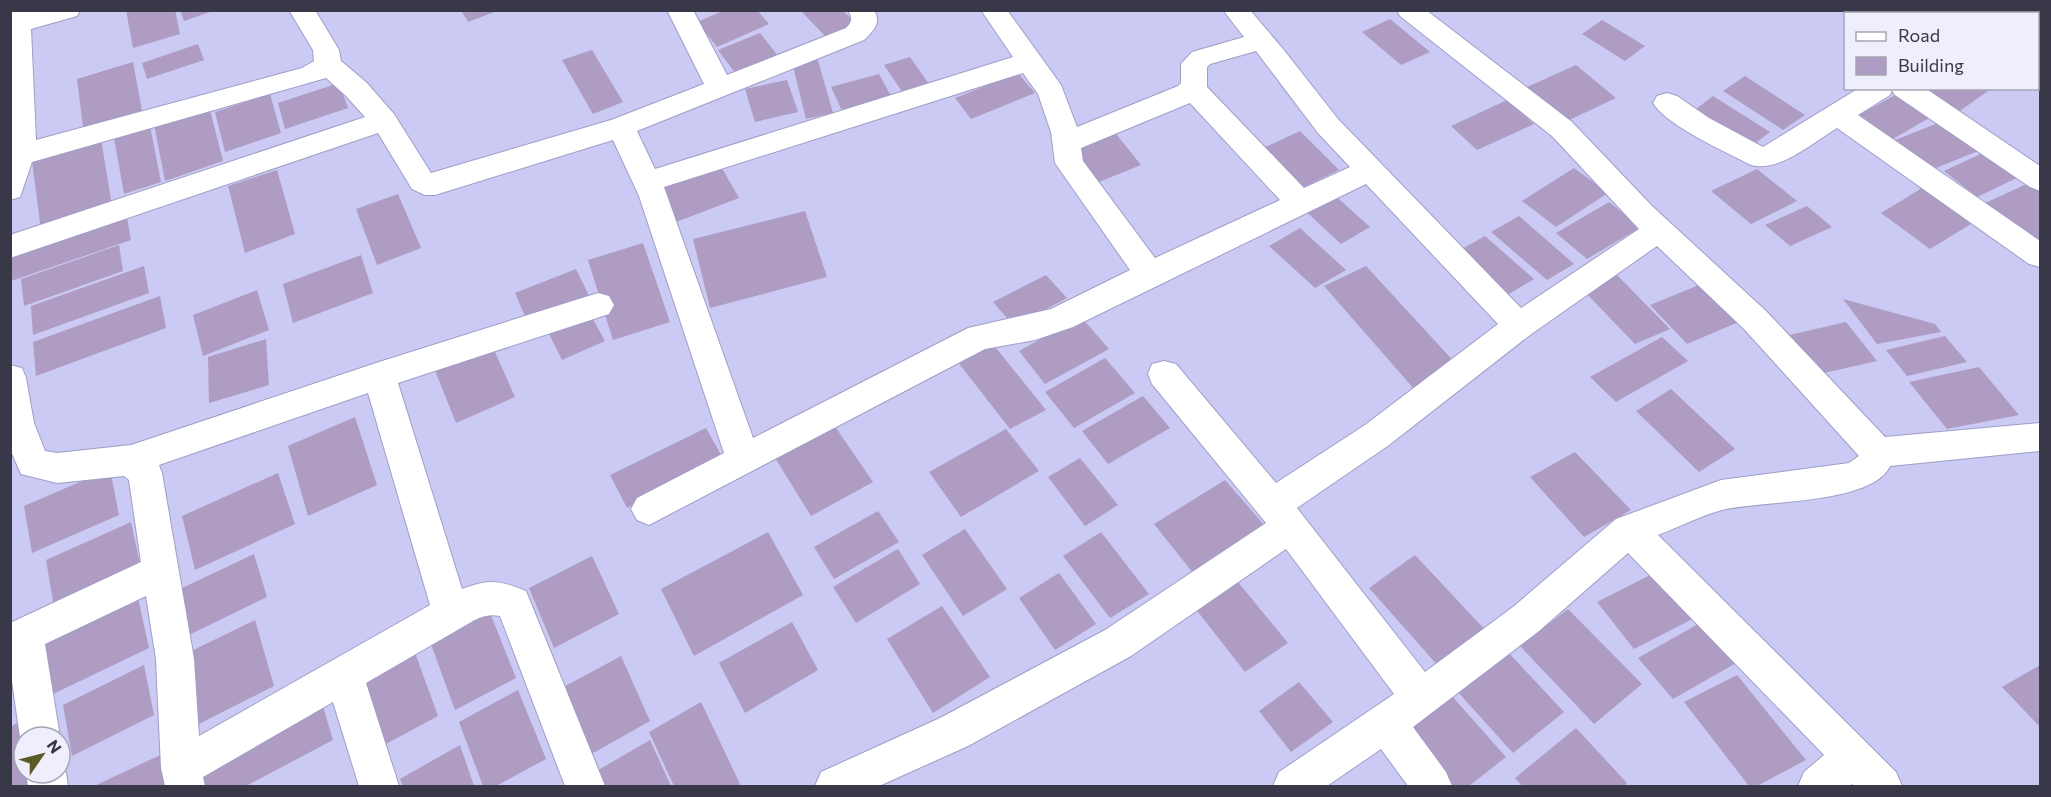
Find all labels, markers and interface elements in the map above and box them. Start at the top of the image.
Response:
legend [1844,12,2039,90]
text: Road [1898,24,1940,46]
text: Building [1898,54,1964,76]
north arrow [12,725,72,785]
text: N [43,736,66,756]

